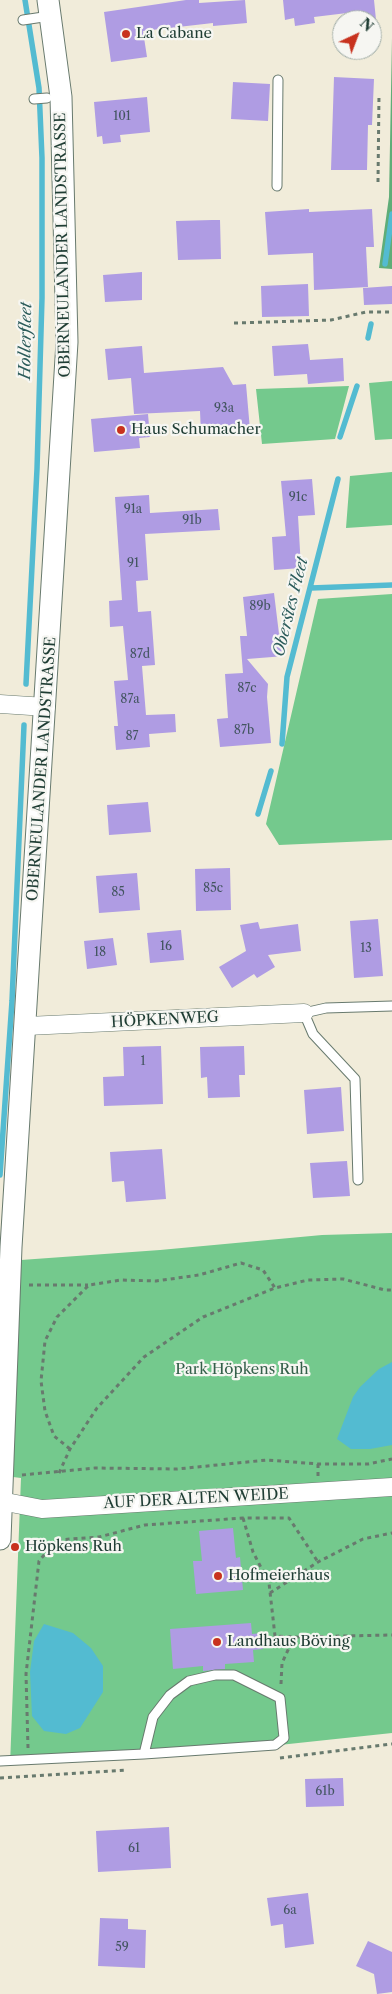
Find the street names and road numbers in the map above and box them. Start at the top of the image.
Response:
street label: OBERNEULANDER LANDSTRASSE [52,112,74,378]
street label: OBERNEULANDER LANDSTRASSE [24,636,60,902]
street label: HÖPKENWEG [111,1008,219,1032]
street label: AUF DER ALTEN WEIDE [103,1485,289,1513]

